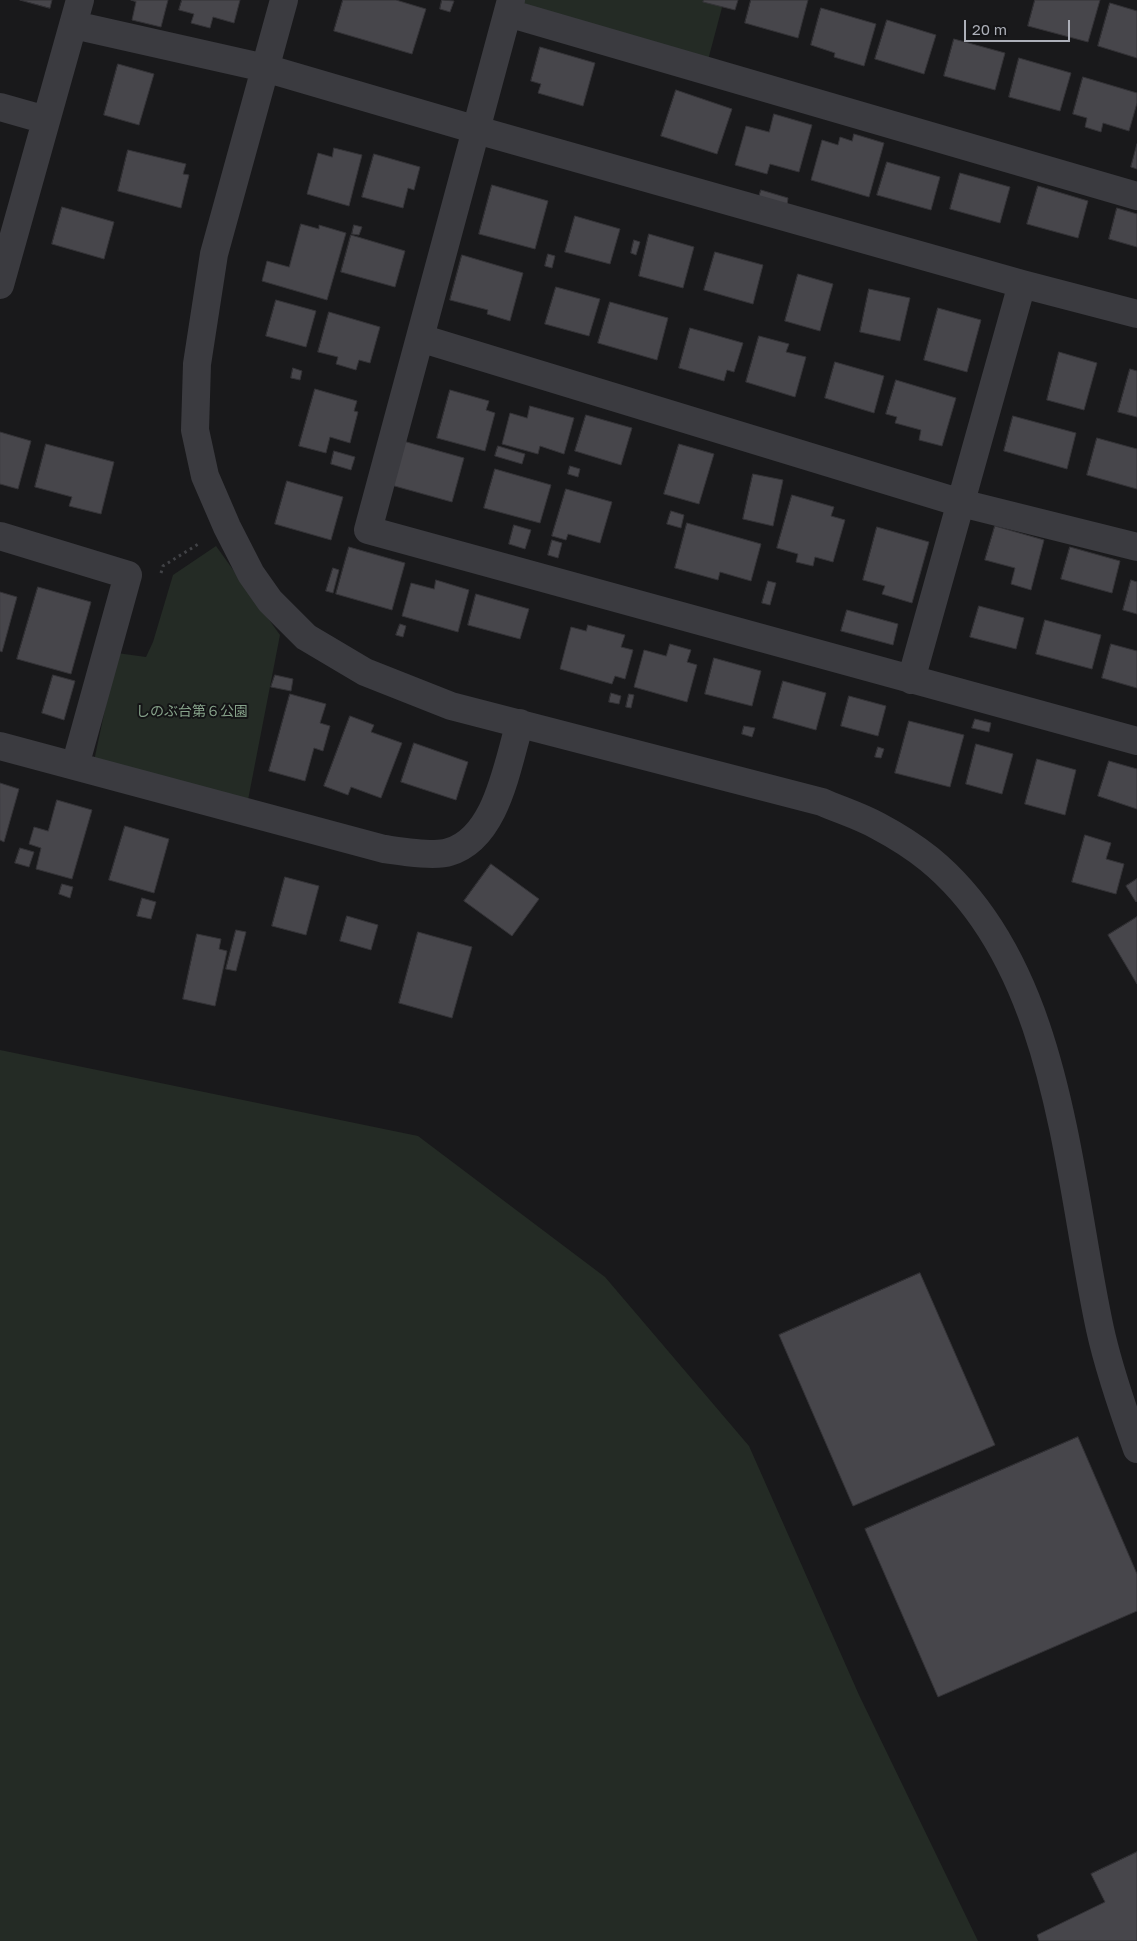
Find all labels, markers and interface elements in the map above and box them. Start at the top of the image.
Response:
scale bar [967,10,1073,42]
text: 20 m [972,20,1007,38]
park label: しのぶ台第６公園 [136,704,248,720]

